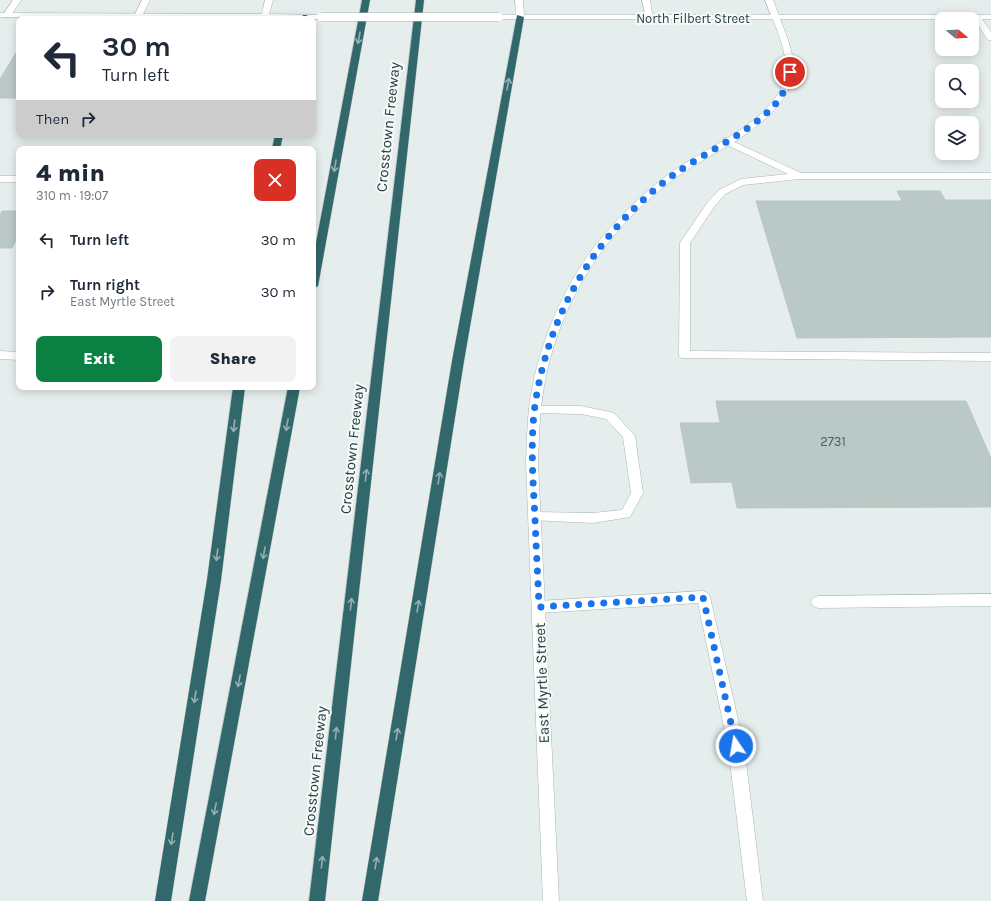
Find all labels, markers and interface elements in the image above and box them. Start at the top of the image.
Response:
street label: North Filbert Street [636,11,750,26]
north arrow [935,12,979,56]
map controls [935,12,979,160]
text: 30 m [102,30,171,63]
one-way arrow [355,31,363,44]
icon: left [36,32,88,84]
pin [773,55,807,89]
street label: Crosstown Freeway [372,61,404,193]
icon: arrive [779,61,801,83]
text: Turn left [102,64,170,86]
button: search [935,64,979,108]
one-way arrow [504,78,512,91]
icon: right [77,108,99,130]
text: Then [36,110,69,128]
button: layers [935,116,979,160]
text: 4 min [36,159,105,187]
button: close [254,159,296,201]
one-way arrow [331,159,339,172]
text: 310 m · 19:07 [36,188,108,203]
icon: left [36,229,58,251]
text: Turn left [70,231,129,249]
text: 30 m [261,231,296,249]
text: Turn right [70,276,140,294]
icon: right [36,281,58,303]
text: 30 m [261,283,296,301]
text: East Myrtle Street [70,294,175,309]
button: Exit [36,336,162,382]
button: Share [170,336,296,382]
street label: Crosstown Freeway [336,383,368,515]
one-way arrow [283,418,291,431]
one-way arrow [230,419,238,432]
house number: 2731 [820,434,846,449]
one-way arrow [362,469,369,482]
one-way arrow [435,471,443,484]
one-way arrow [259,546,267,559]
one-way arrow [213,548,221,561]
one-way arrow [347,598,355,611]
one-way arrow [414,600,422,613]
street label: East Myrtle Street [531,622,553,744]
one-way arrow [235,674,243,687]
one-way arrow [191,690,199,703]
street label: Crosstown Freeway [299,705,331,837]
position arrow [715,725,757,767]
one-way arrow [333,727,340,740]
one-way arrow [393,728,401,741]
one-way arrow [211,802,219,815]
one-way arrow [168,832,176,845]
one-way arrow [318,856,326,869]
one-way arrow [373,856,381,869]

